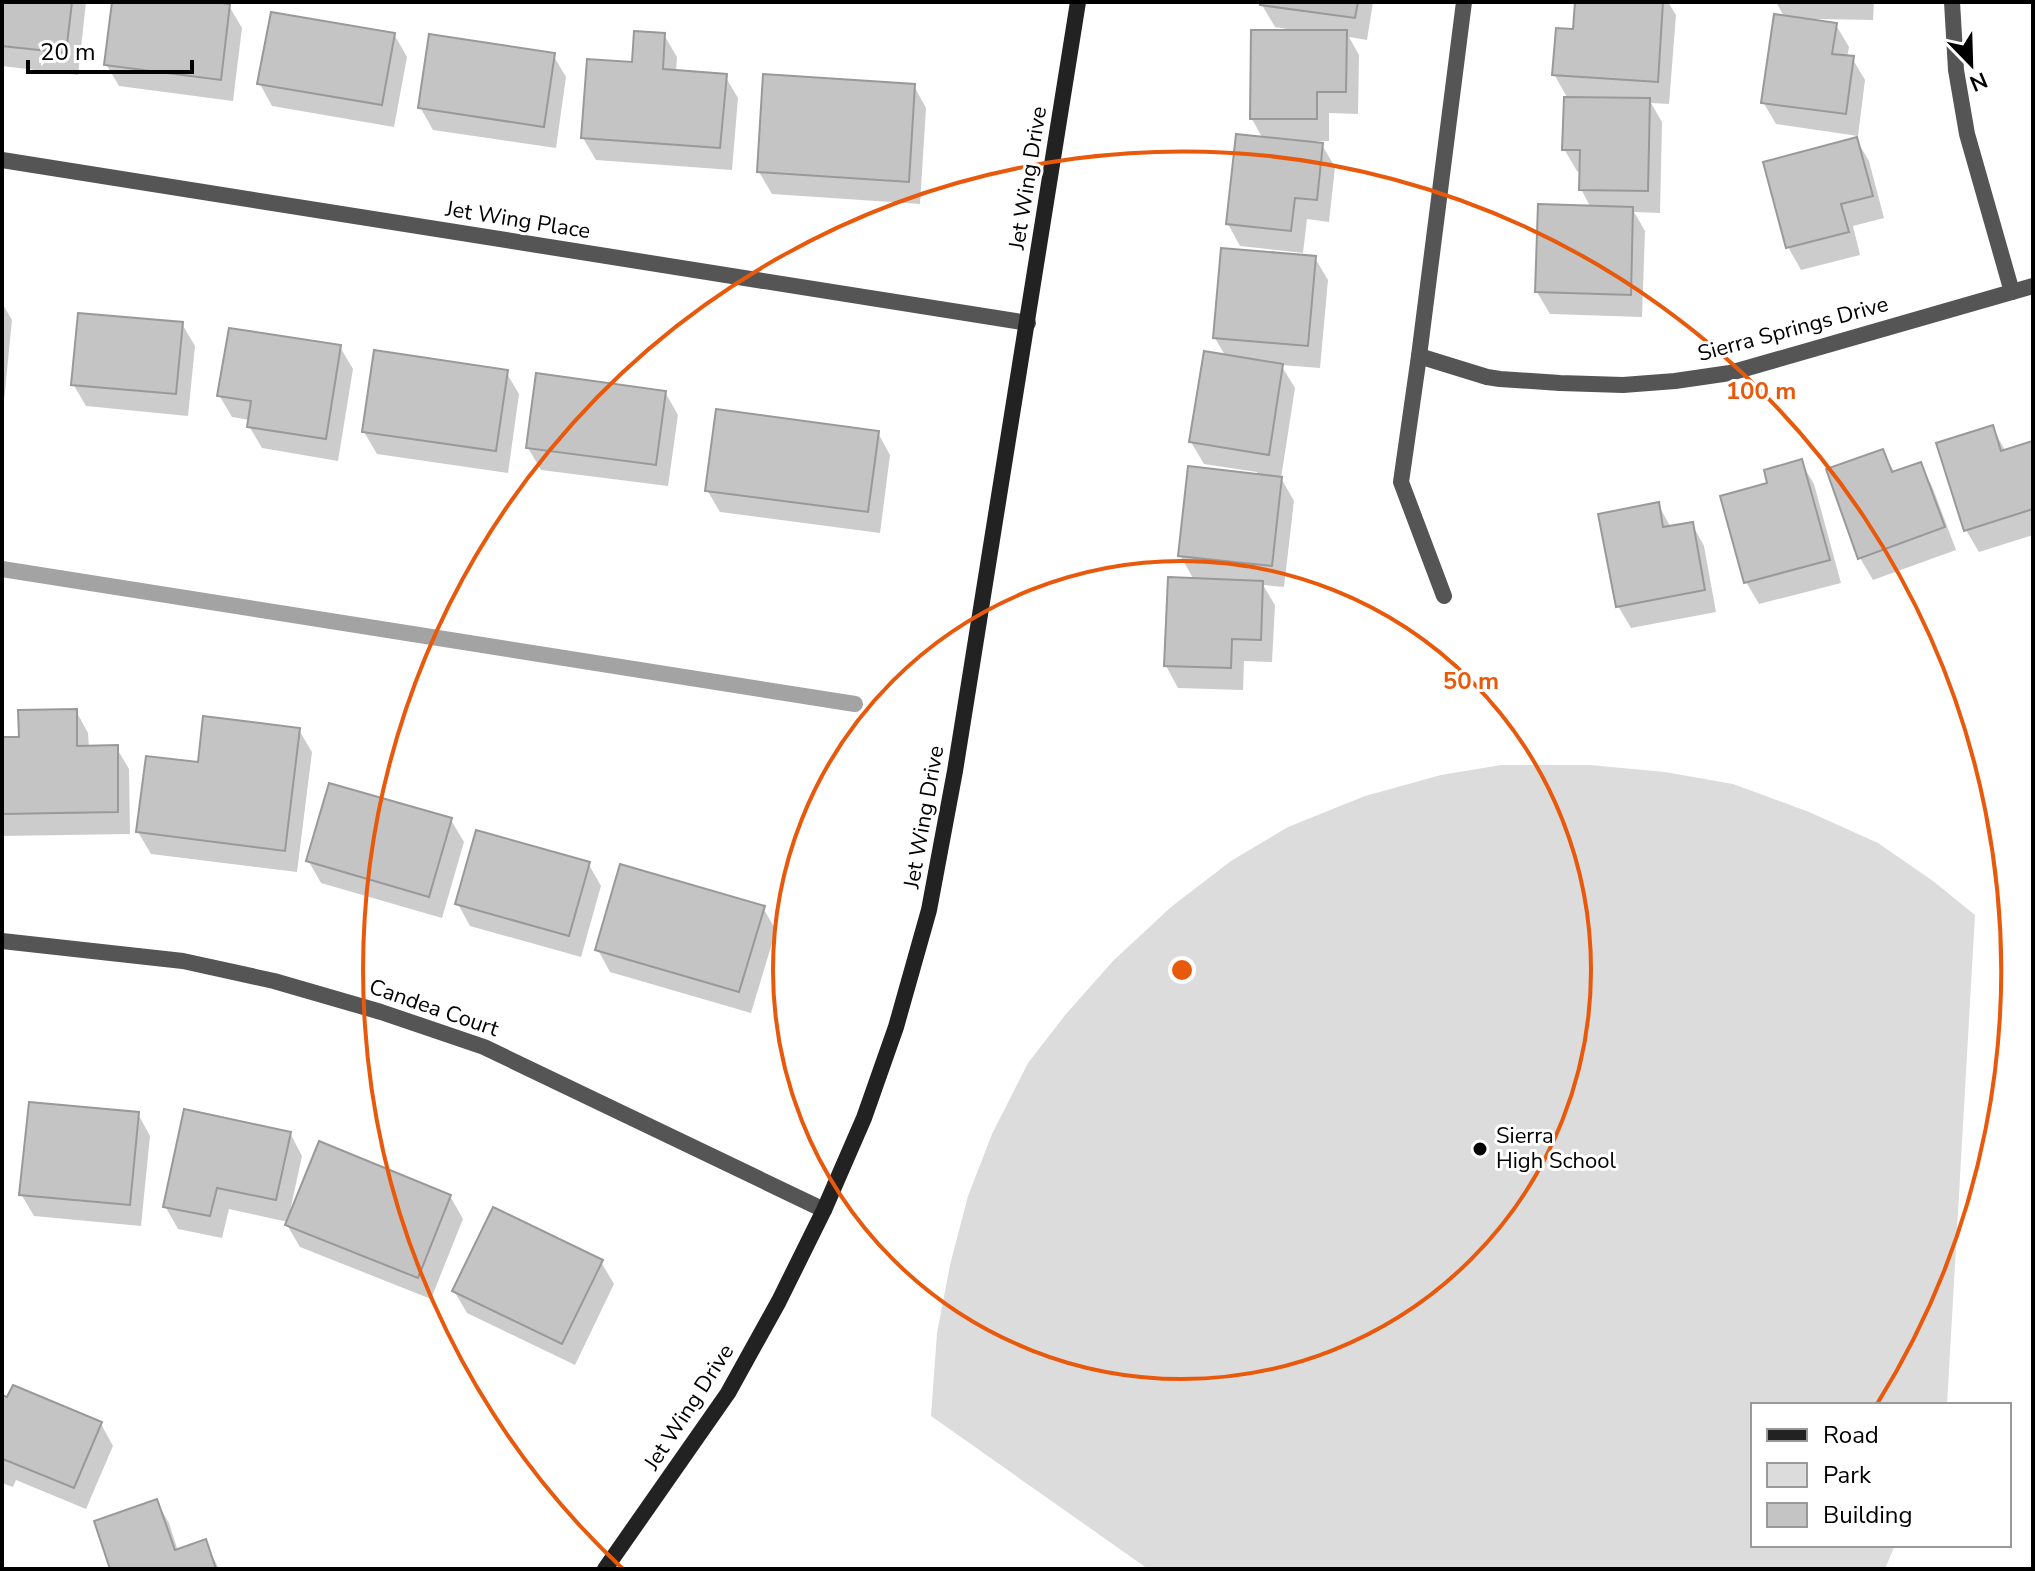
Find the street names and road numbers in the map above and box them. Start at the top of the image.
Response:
street label: Jet Wing Drive [1002,104,1054,253]
street label: Jet Wing Place [442,194,593,246]
street label: Sierra Springs Drive [1694,289,1892,369]
street label: Jet Wing Drive [896,743,951,892]
street label: Candea Court [365,972,503,1044]
street label: Jet Wing Drive [636,1338,741,1477]

